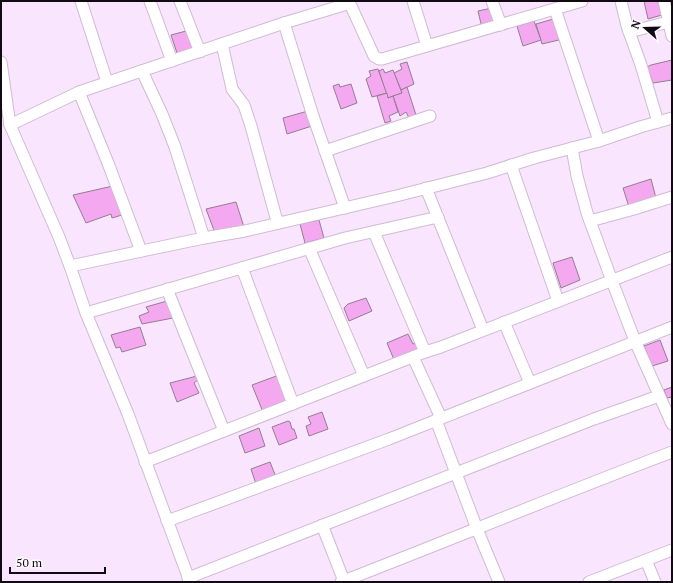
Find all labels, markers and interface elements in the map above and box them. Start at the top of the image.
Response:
north arrow [625,8,665,48]
text: N [628,18,644,31]
scale bar [10,549,105,575]
text: 50 m [16,555,43,570]

